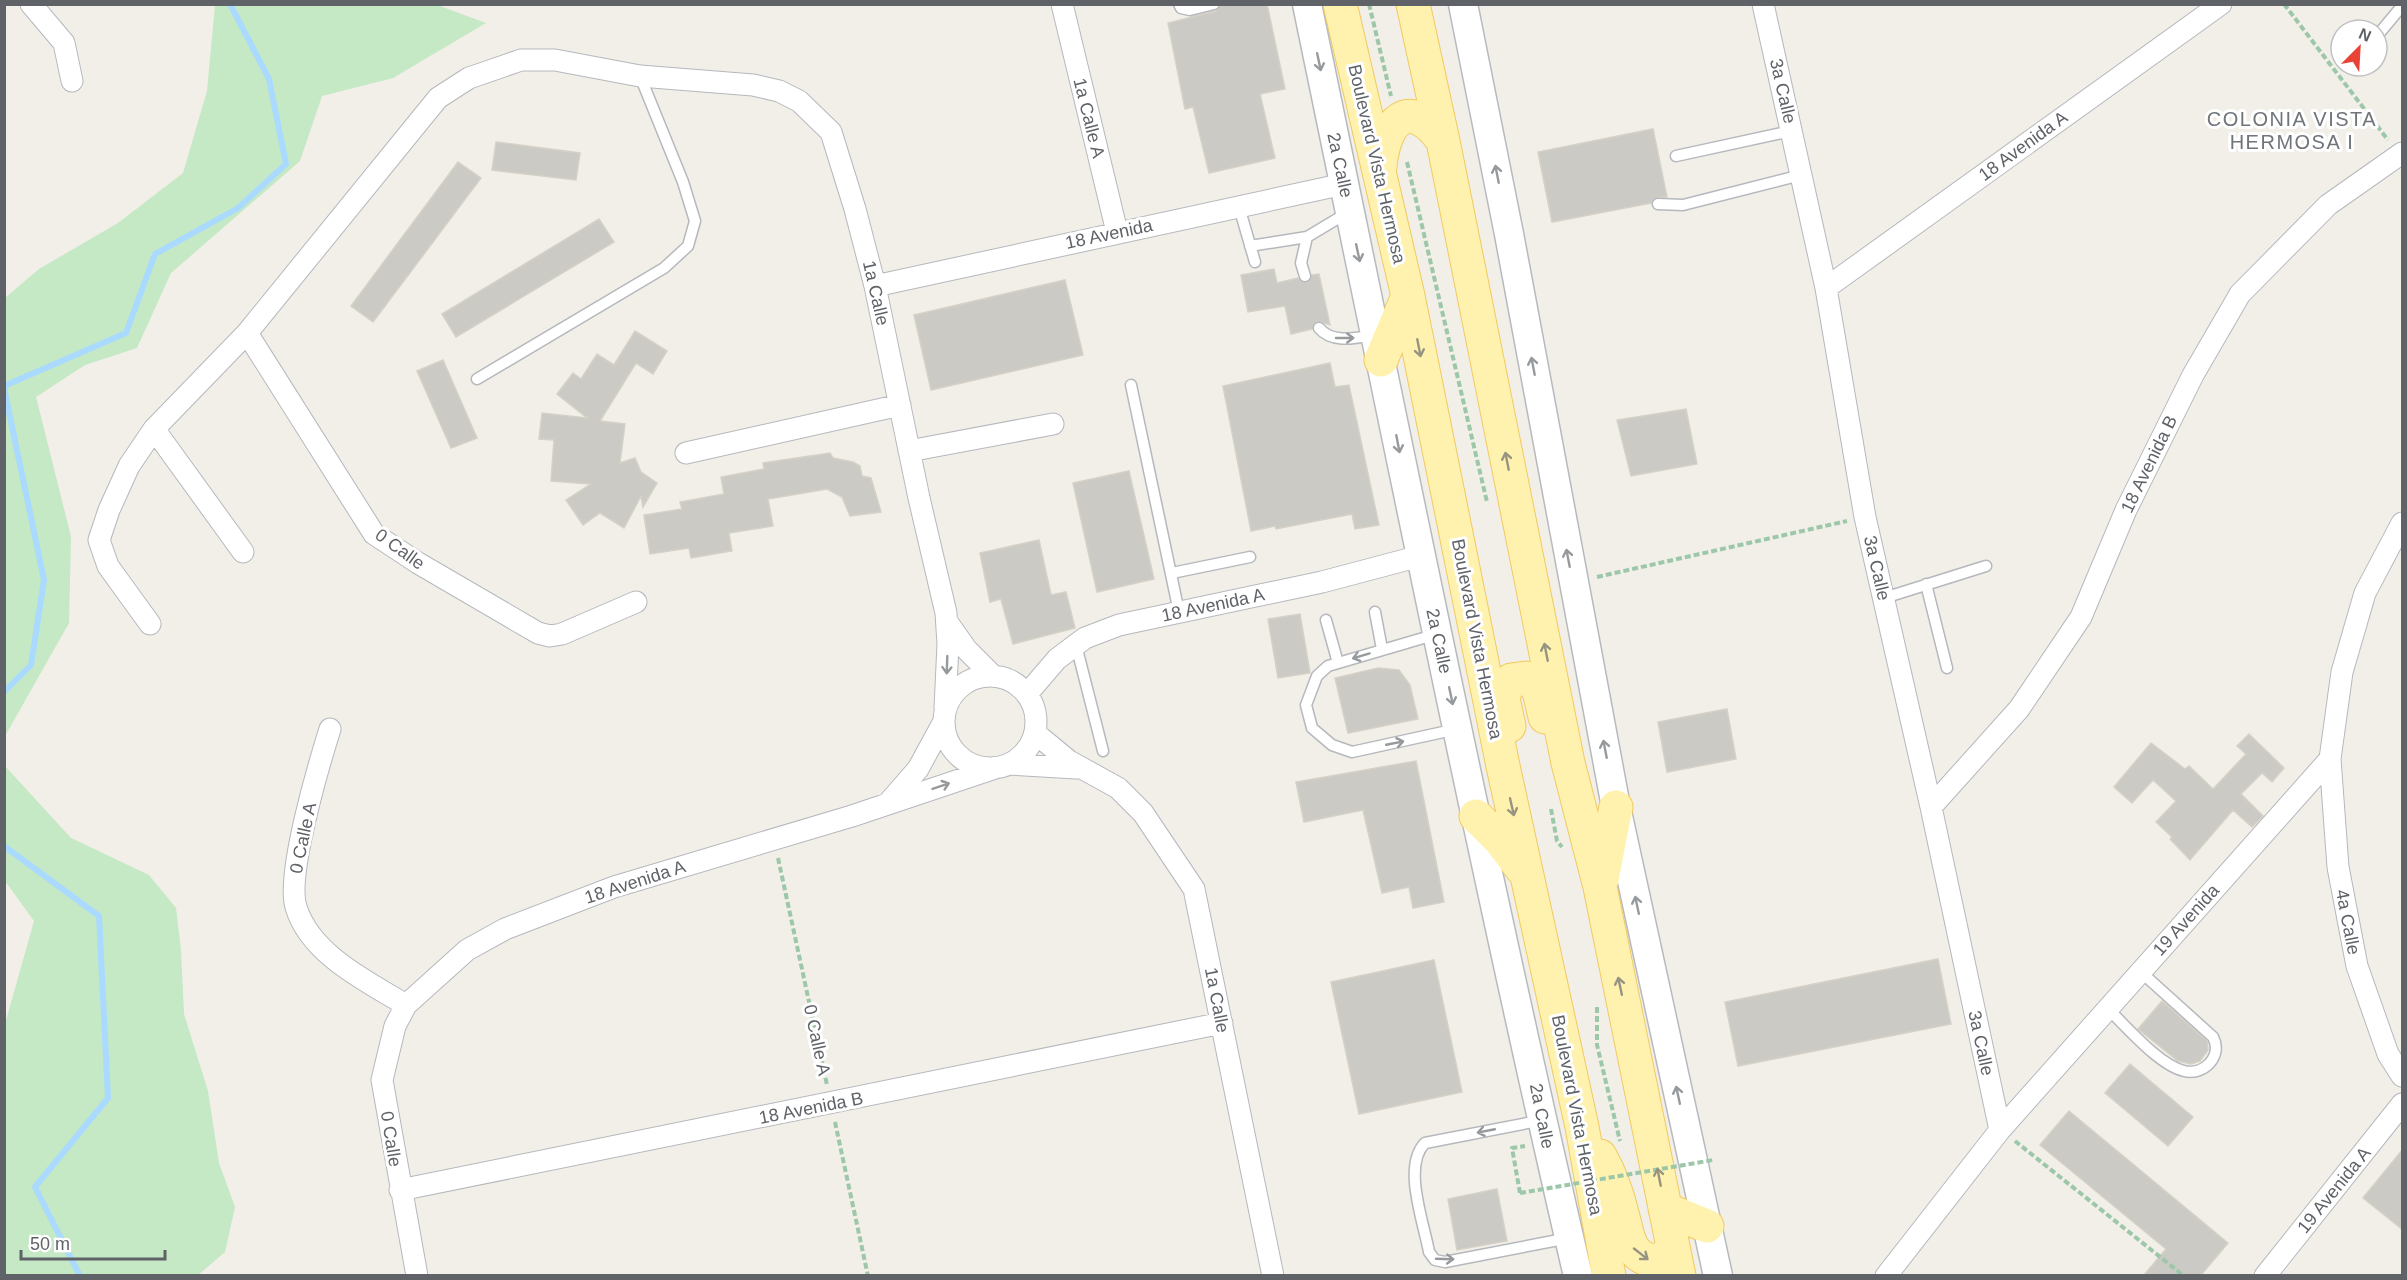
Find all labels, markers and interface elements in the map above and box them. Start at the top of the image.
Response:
north arrow [2329,18,2389,78]
text: N [2356,25,2374,45]
one-way arrow [1314,51,1325,71]
street label: 3a Calle [1766,57,1800,125]
street label: Boulevard Vista Hermosa [1344,62,1410,266]
street label: 1a Calle A [1069,76,1109,160]
street label: 18 Avenida A [1975,107,2071,185]
district label: COLONIA VISTA HERMOSA I [2207,108,2377,153]
street label: 2a Calle [1323,131,1357,199]
one-way arrow [1491,165,1502,185]
street label: 18 Avenida [1064,215,1155,253]
one-way arrow [1353,243,1365,262]
street label: 1a Calle [859,259,893,327]
one-way arrow [1335,332,1355,344]
one-way arrow [1414,338,1425,357]
one-way arrow [1527,357,1538,376]
street label: 18 Avenida B [2117,412,2181,516]
one-way arrow [1393,433,1404,453]
one-way arrow [1501,452,1512,471]
street label: 0 Calle [371,524,429,574]
street label: 3a Calle [1860,534,1894,602]
street label: Boulevard Vista Hermosa [1448,537,1506,742]
one-way arrow [1562,548,1573,568]
street label: 18 Avenida A [1160,584,1266,626]
street label: 2a Calle [1422,607,1456,675]
one-way arrow [1540,643,1551,663]
one-way arrow [1352,651,1371,662]
one-way arrow [942,655,953,675]
one-way arrow [1445,686,1457,705]
one-way arrow [1385,737,1404,749]
one-way arrow [1599,740,1610,760]
one-way arrow [931,780,950,791]
one-way arrow [1506,797,1518,816]
street label: 0 Calle A [286,801,320,875]
street label: 18 Avenida A [582,856,688,908]
street label: 19 Avenida [2149,880,2224,960]
street label: 4a Calle [2332,888,2364,956]
one-way arrow [1631,896,1642,915]
street label: 1a Calle [1201,966,1233,1034]
one-way arrow [1614,977,1625,996]
street label: 0 Calle A [800,1003,834,1077]
street label: 3a Calle [1964,1009,1998,1077]
street label: Boulevard Vista Hermosa [1548,1013,1606,1218]
street label: 2a Calle [1526,1082,1558,1150]
one-way arrow [1672,1086,1684,1105]
street label: 18 Avenida B [757,1088,865,1128]
street label: 0 Calle [377,1110,405,1168]
one-way arrow [1476,1126,1496,1137]
street label: 19 Avenida A [2293,1143,2375,1237]
one-way arrow [1653,1168,1664,1187]
scale bar [21,1223,165,1261]
text: 50 m [30,1234,70,1254]
one-way arrow [1633,1247,1649,1260]
one-way arrow [1434,1254,1454,1265]

